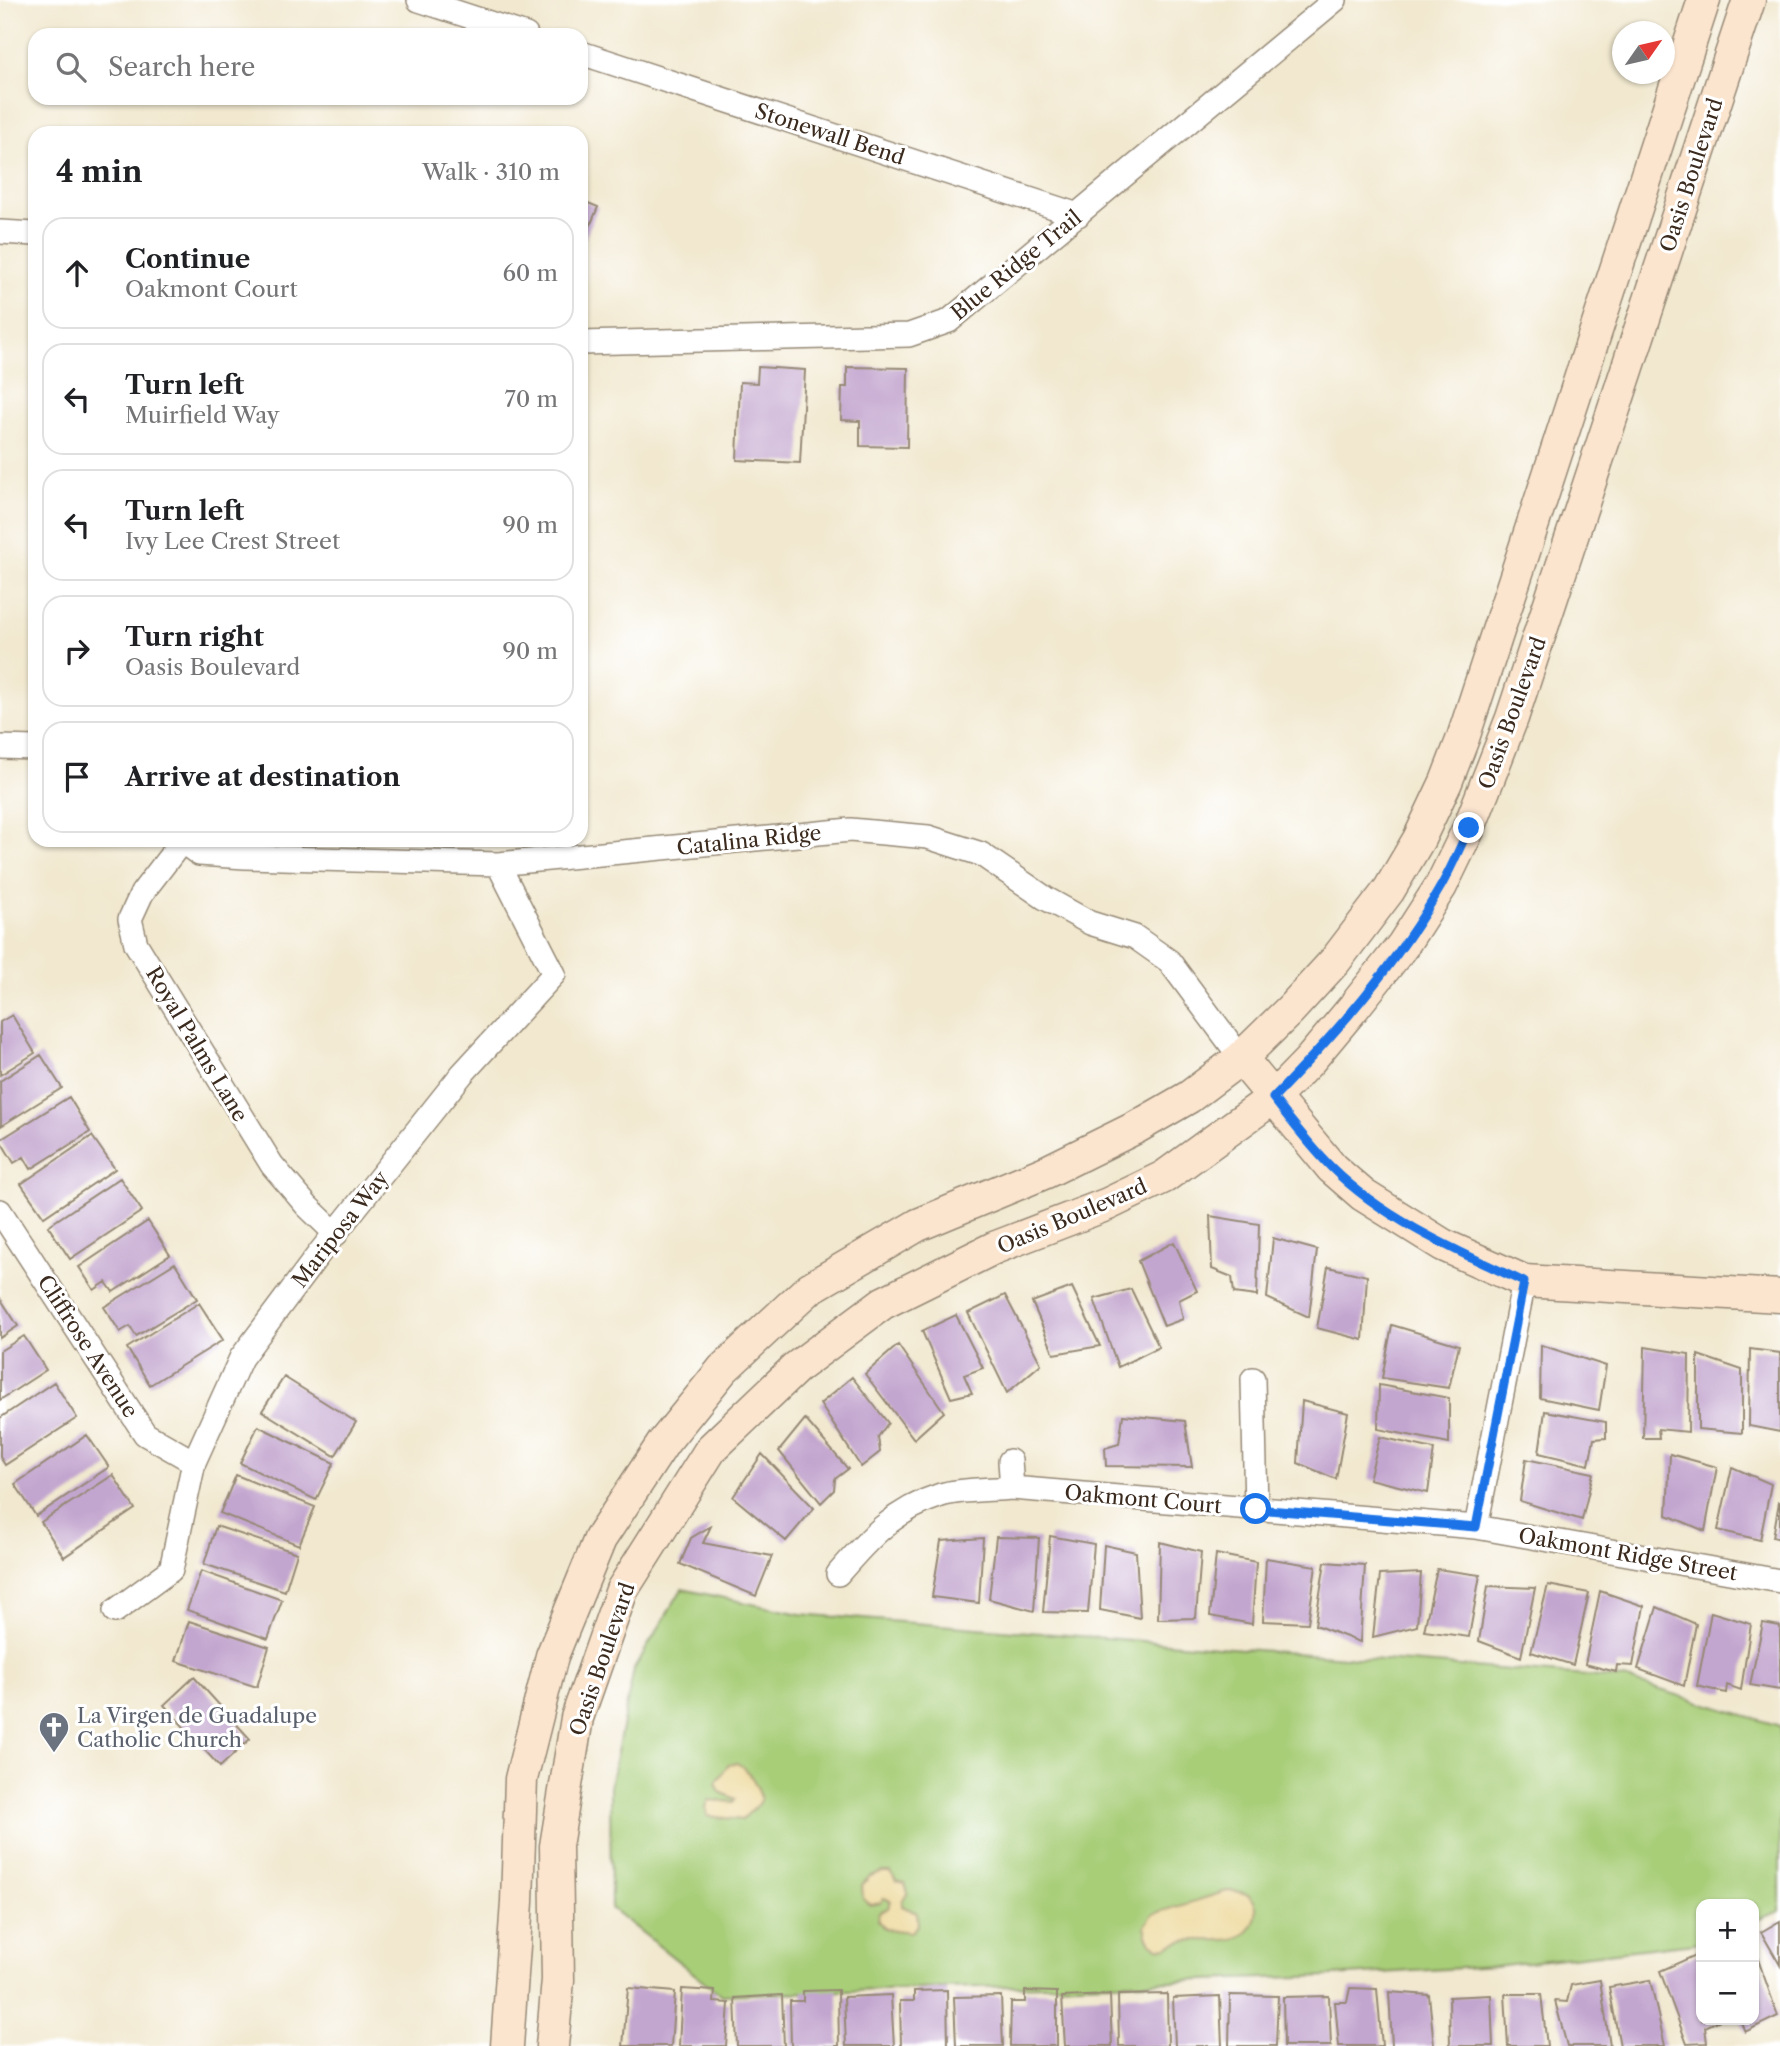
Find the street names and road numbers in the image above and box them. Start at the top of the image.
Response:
street label: Oasis Boulevard [1654,95,1728,255]
street label: Stonewall Bend [752,98,908,170]
street label: Blue Ridge Trail [946,205,1086,325]
street label: Oasis Boulevard [1473,633,1551,793]
street label: Catalina Ridge [675,820,823,860]
street label: Royal Palms Lane [141,962,253,1126]
street label: Mariposa Way [287,1165,394,1292]
street label: Oasis Boulevard [993,1173,1151,1259]
street label: Cliffrose Avenue [33,1270,143,1422]
street label: Oakmont Court [1063,1480,1223,1518]
street label: Oakmont Ridge Street [1517,1522,1740,1586]
street label: Oasis Boulevard [564,1579,640,1739]

